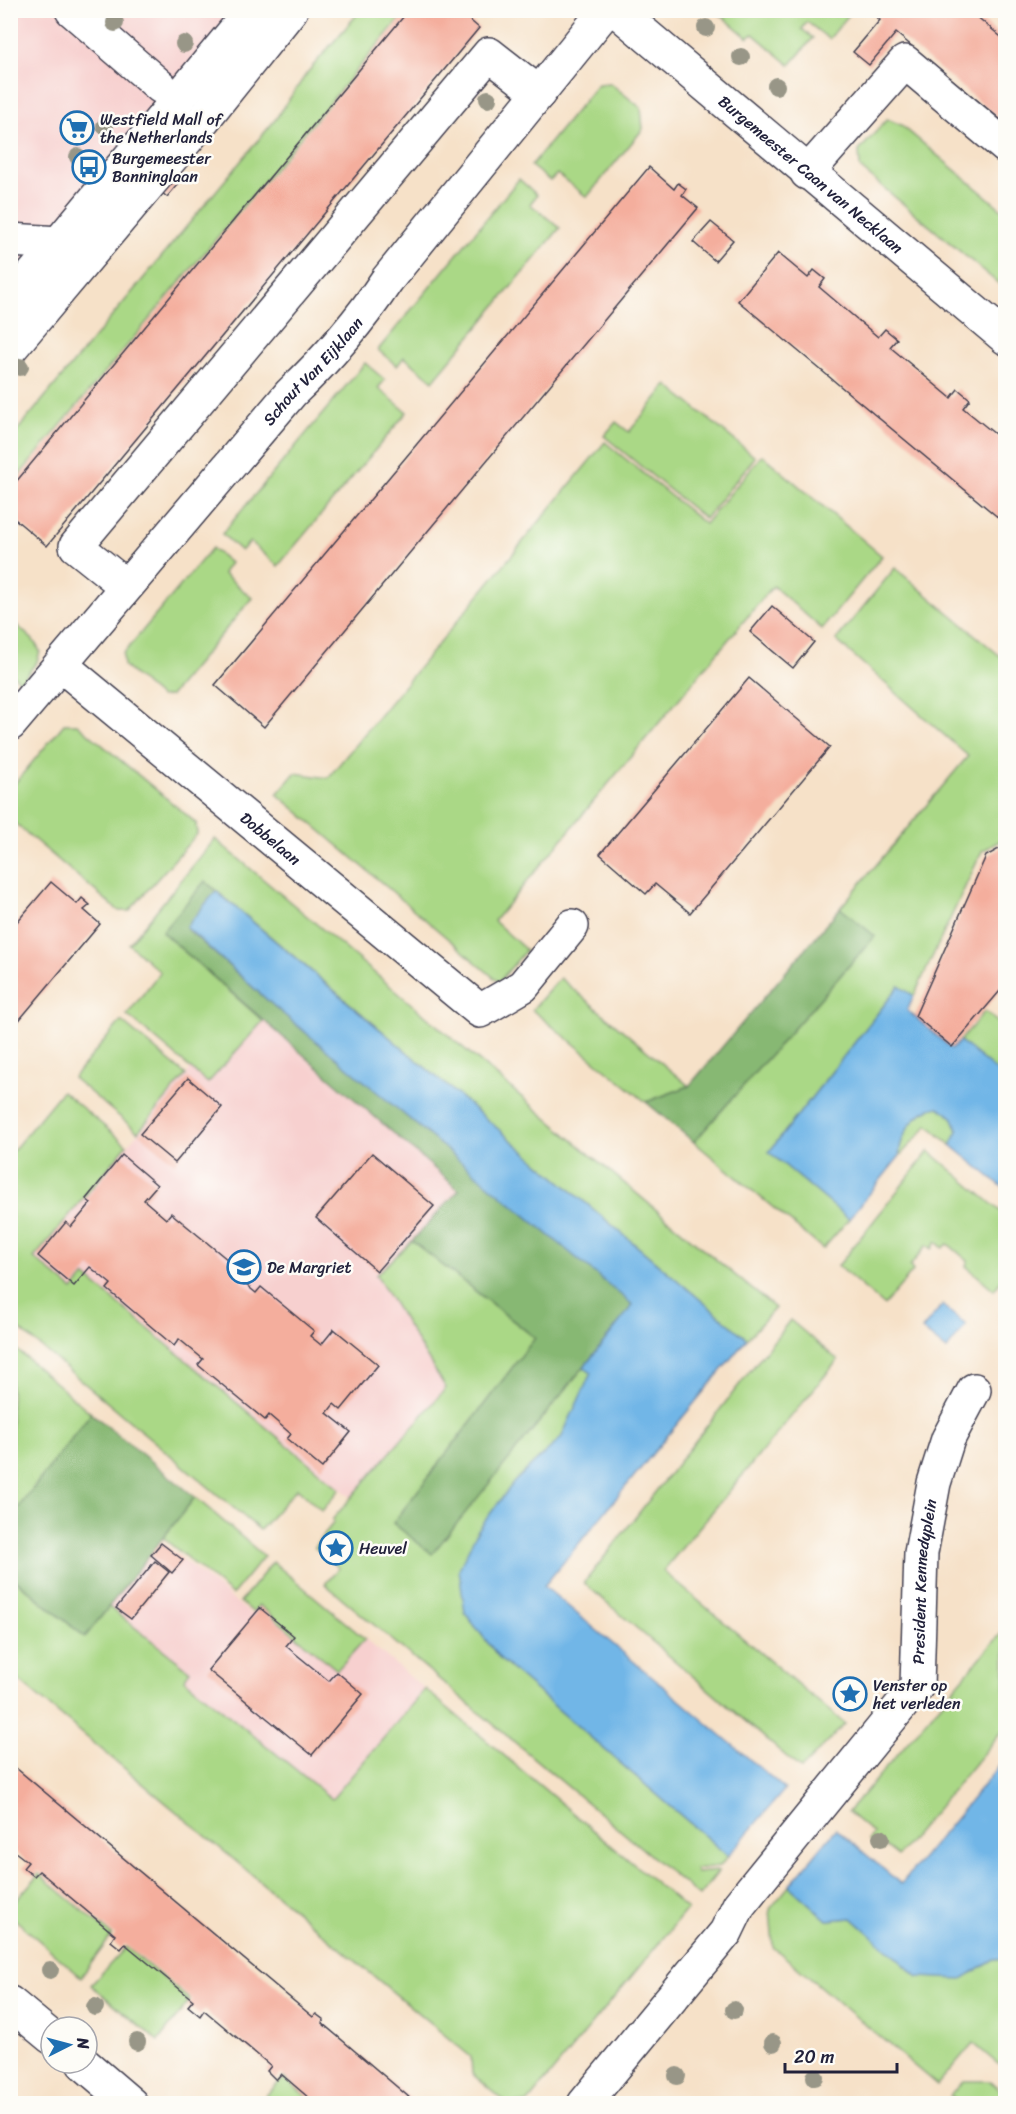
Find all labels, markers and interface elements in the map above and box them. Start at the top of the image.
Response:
street label: Burgemeester Caan van Necklaan [712,87,911,261]
place label: Westfield Mall of the Netherlands [100,105,224,152]
supermarket icon: Westfield Mall of the Netherlands [59,110,95,146]
place label: Burgemeester Banninglaan [112,144,212,191]
bus stop icon: Burgemeester Banninglaan [71,149,107,185]
street label: Schout Van Eijklaan [255,310,370,432]
street label: Dobbelaan [234,804,308,873]
school or university icon: De Margriet [226,1249,262,1285]
place label: De Margriet [267,1253,352,1282]
street label: President Kennedyplein [903,1496,945,1665]
place icon: Heuvel [318,1530,354,1566]
place label: Heuvel [359,1534,407,1563]
place label: Venster op het verleden [872,1671,961,1718]
place icon: Venster op het verleden [832,1676,868,1712]
north arrow [39,2015,99,2075]
text: N [68,2035,99,2051]
scale bar [785,2036,898,2074]
text: 20 m [794,2041,834,2073]

